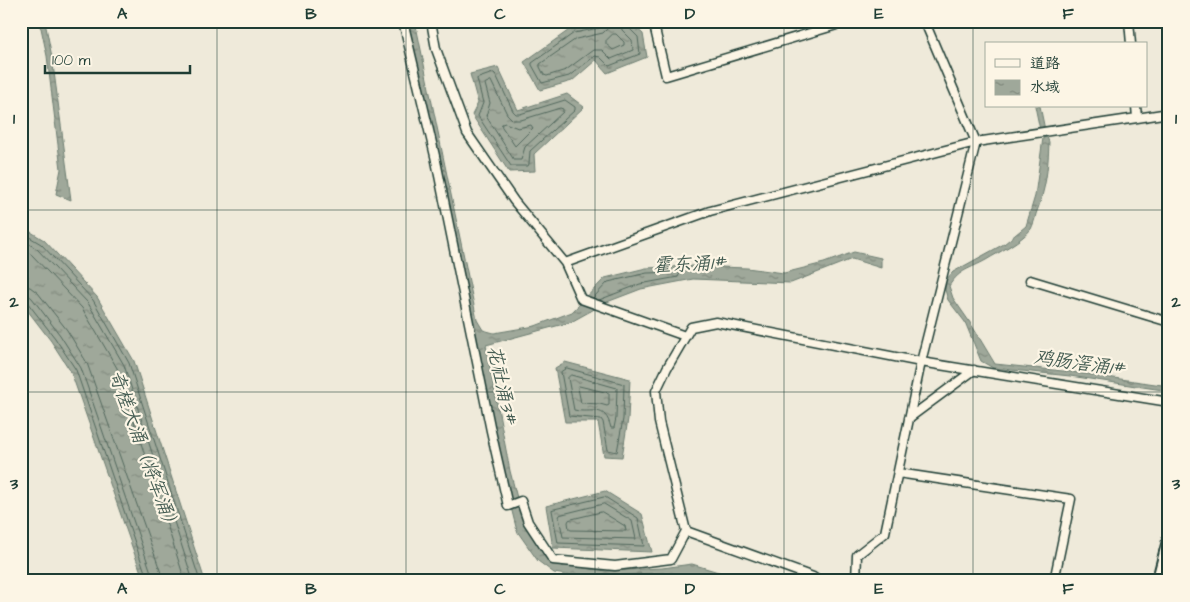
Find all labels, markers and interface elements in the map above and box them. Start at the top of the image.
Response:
text: A [117,3,128,25]
text: B [305,3,317,25]
text: C [494,3,506,25]
text: D [685,3,696,25]
text: E [874,3,884,25]
text: F [1062,3,1074,25]
scale bar [45,42,190,74]
legend [985,42,1148,108]
text: 100 m [52,50,91,71]
text: 道路 [1030,53,1060,74]
text: 水域 [1030,77,1060,98]
text: 1 [13,108,16,130]
text: 1 [1175,108,1178,130]
water label: 霍东涌1# [653,250,728,279]
text: 2 [8,291,19,313]
text: 2 [1170,291,1181,313]
water label: 花社涌3# [480,343,524,428]
water label: 鸡肠滘涌1# [1032,344,1128,384]
water label: 奇槎大涌（将军涌） [102,367,186,536]
text: 3 [9,473,19,495]
text: 3 [1171,473,1181,495]
text: A [117,578,128,600]
text: B [305,578,317,600]
text: C [494,578,506,600]
text: D [685,578,696,600]
text: E [874,578,884,600]
text: F [1062,578,1074,600]

